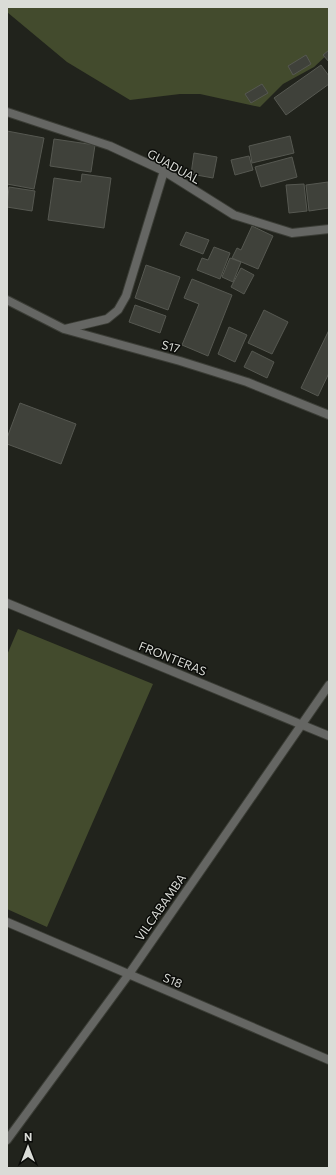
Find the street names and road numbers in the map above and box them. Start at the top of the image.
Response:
street label: GUADUAL [145,146,203,186]
street label: S17 [160,337,182,355]
street label: FRONTERAS [137,638,209,678]
street label: VILCABAMBA [132,871,188,943]
street label: S18 [161,970,185,990]

